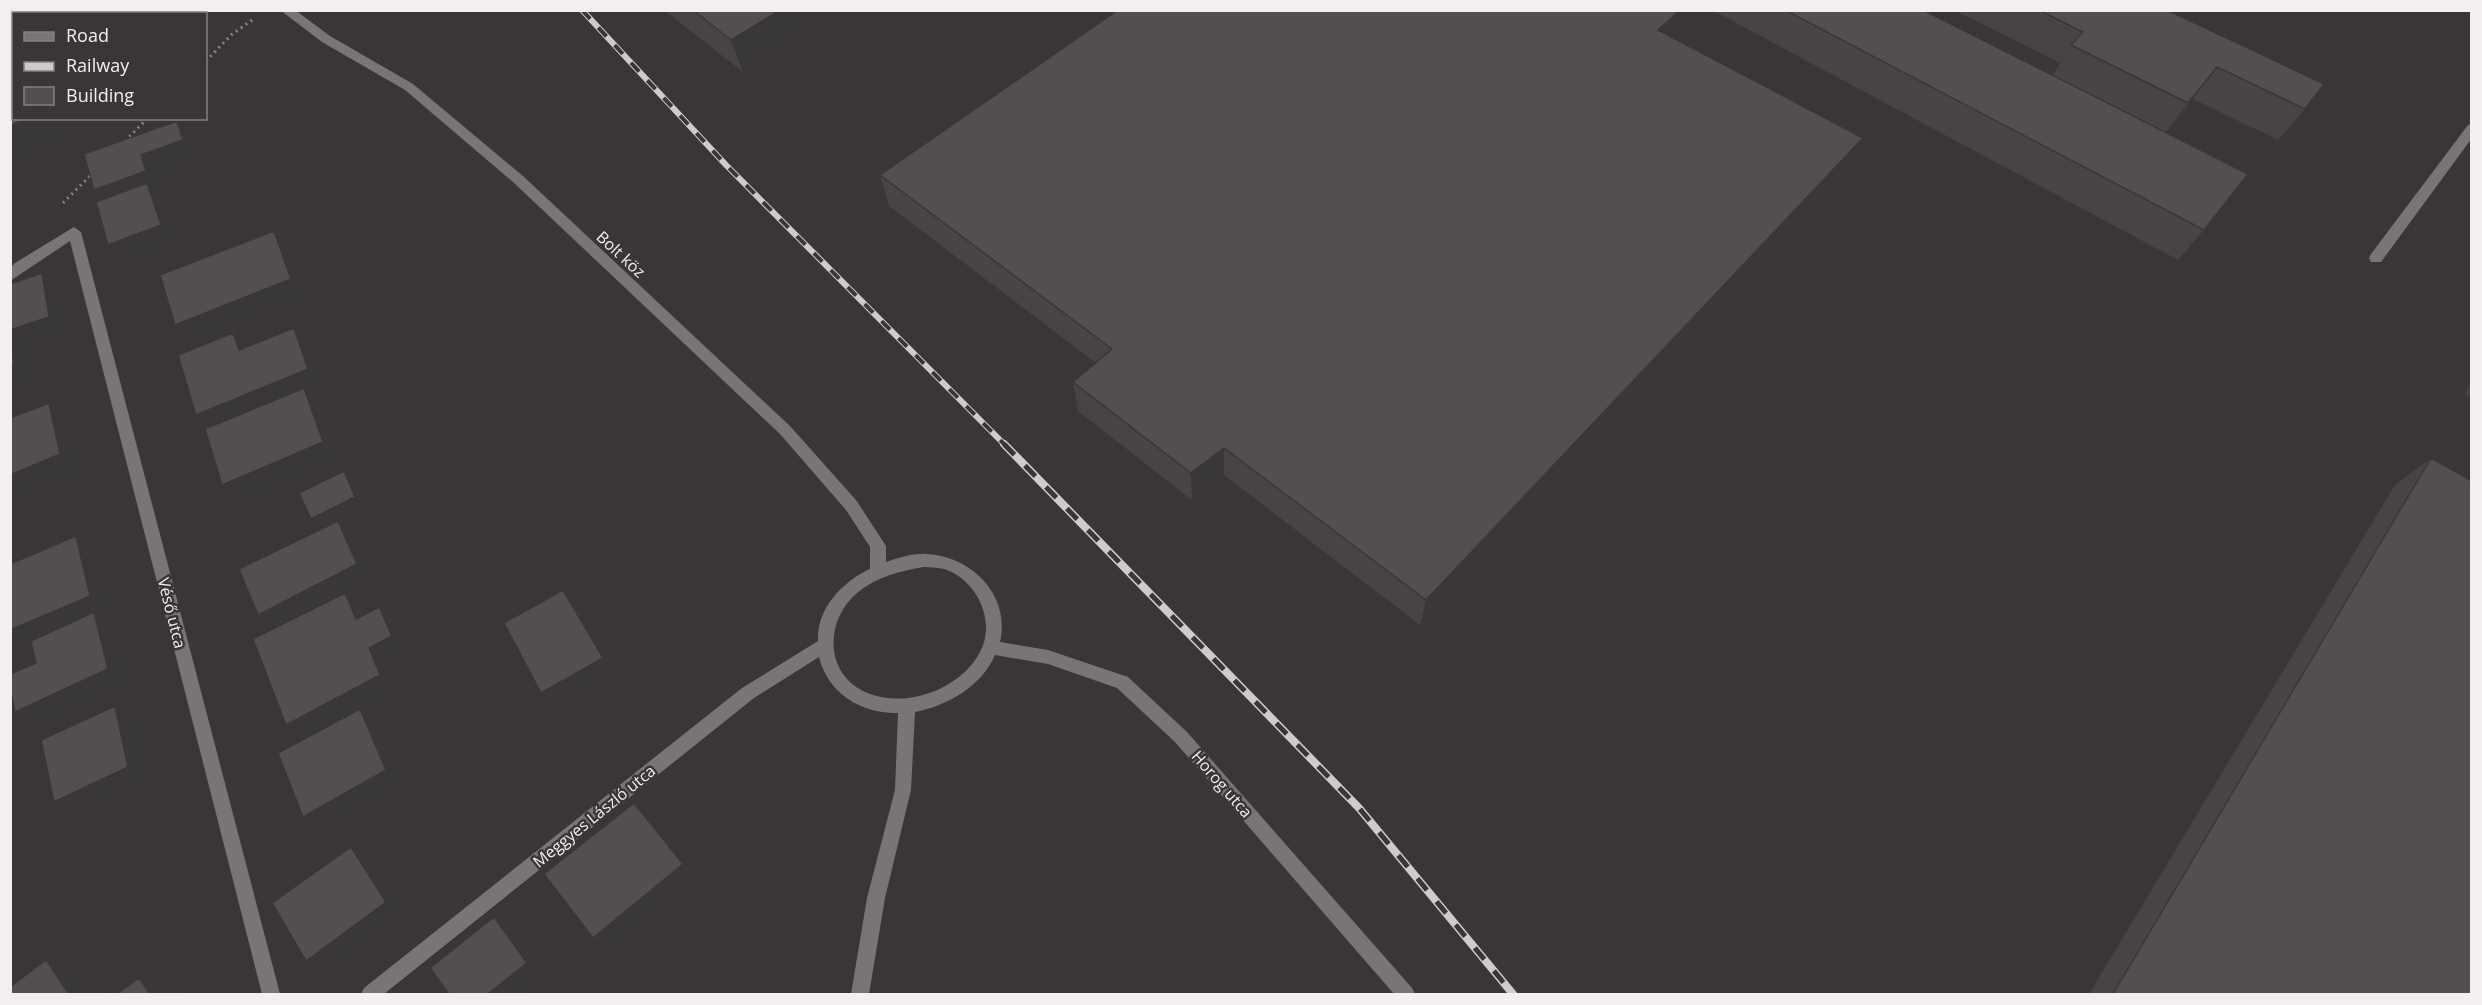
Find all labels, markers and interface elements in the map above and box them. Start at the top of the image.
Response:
legend [12,12,207,120]
text: Road [66,23,109,47]
text: Railway [66,53,130,77]
text: Building [66,83,134,107]
street label: Bolt köz [592,226,650,282]
street label: Véső utca [153,575,191,651]
street label: Horog utca [1187,746,1257,822]
street label: Meggyes László utca [528,760,660,872]

